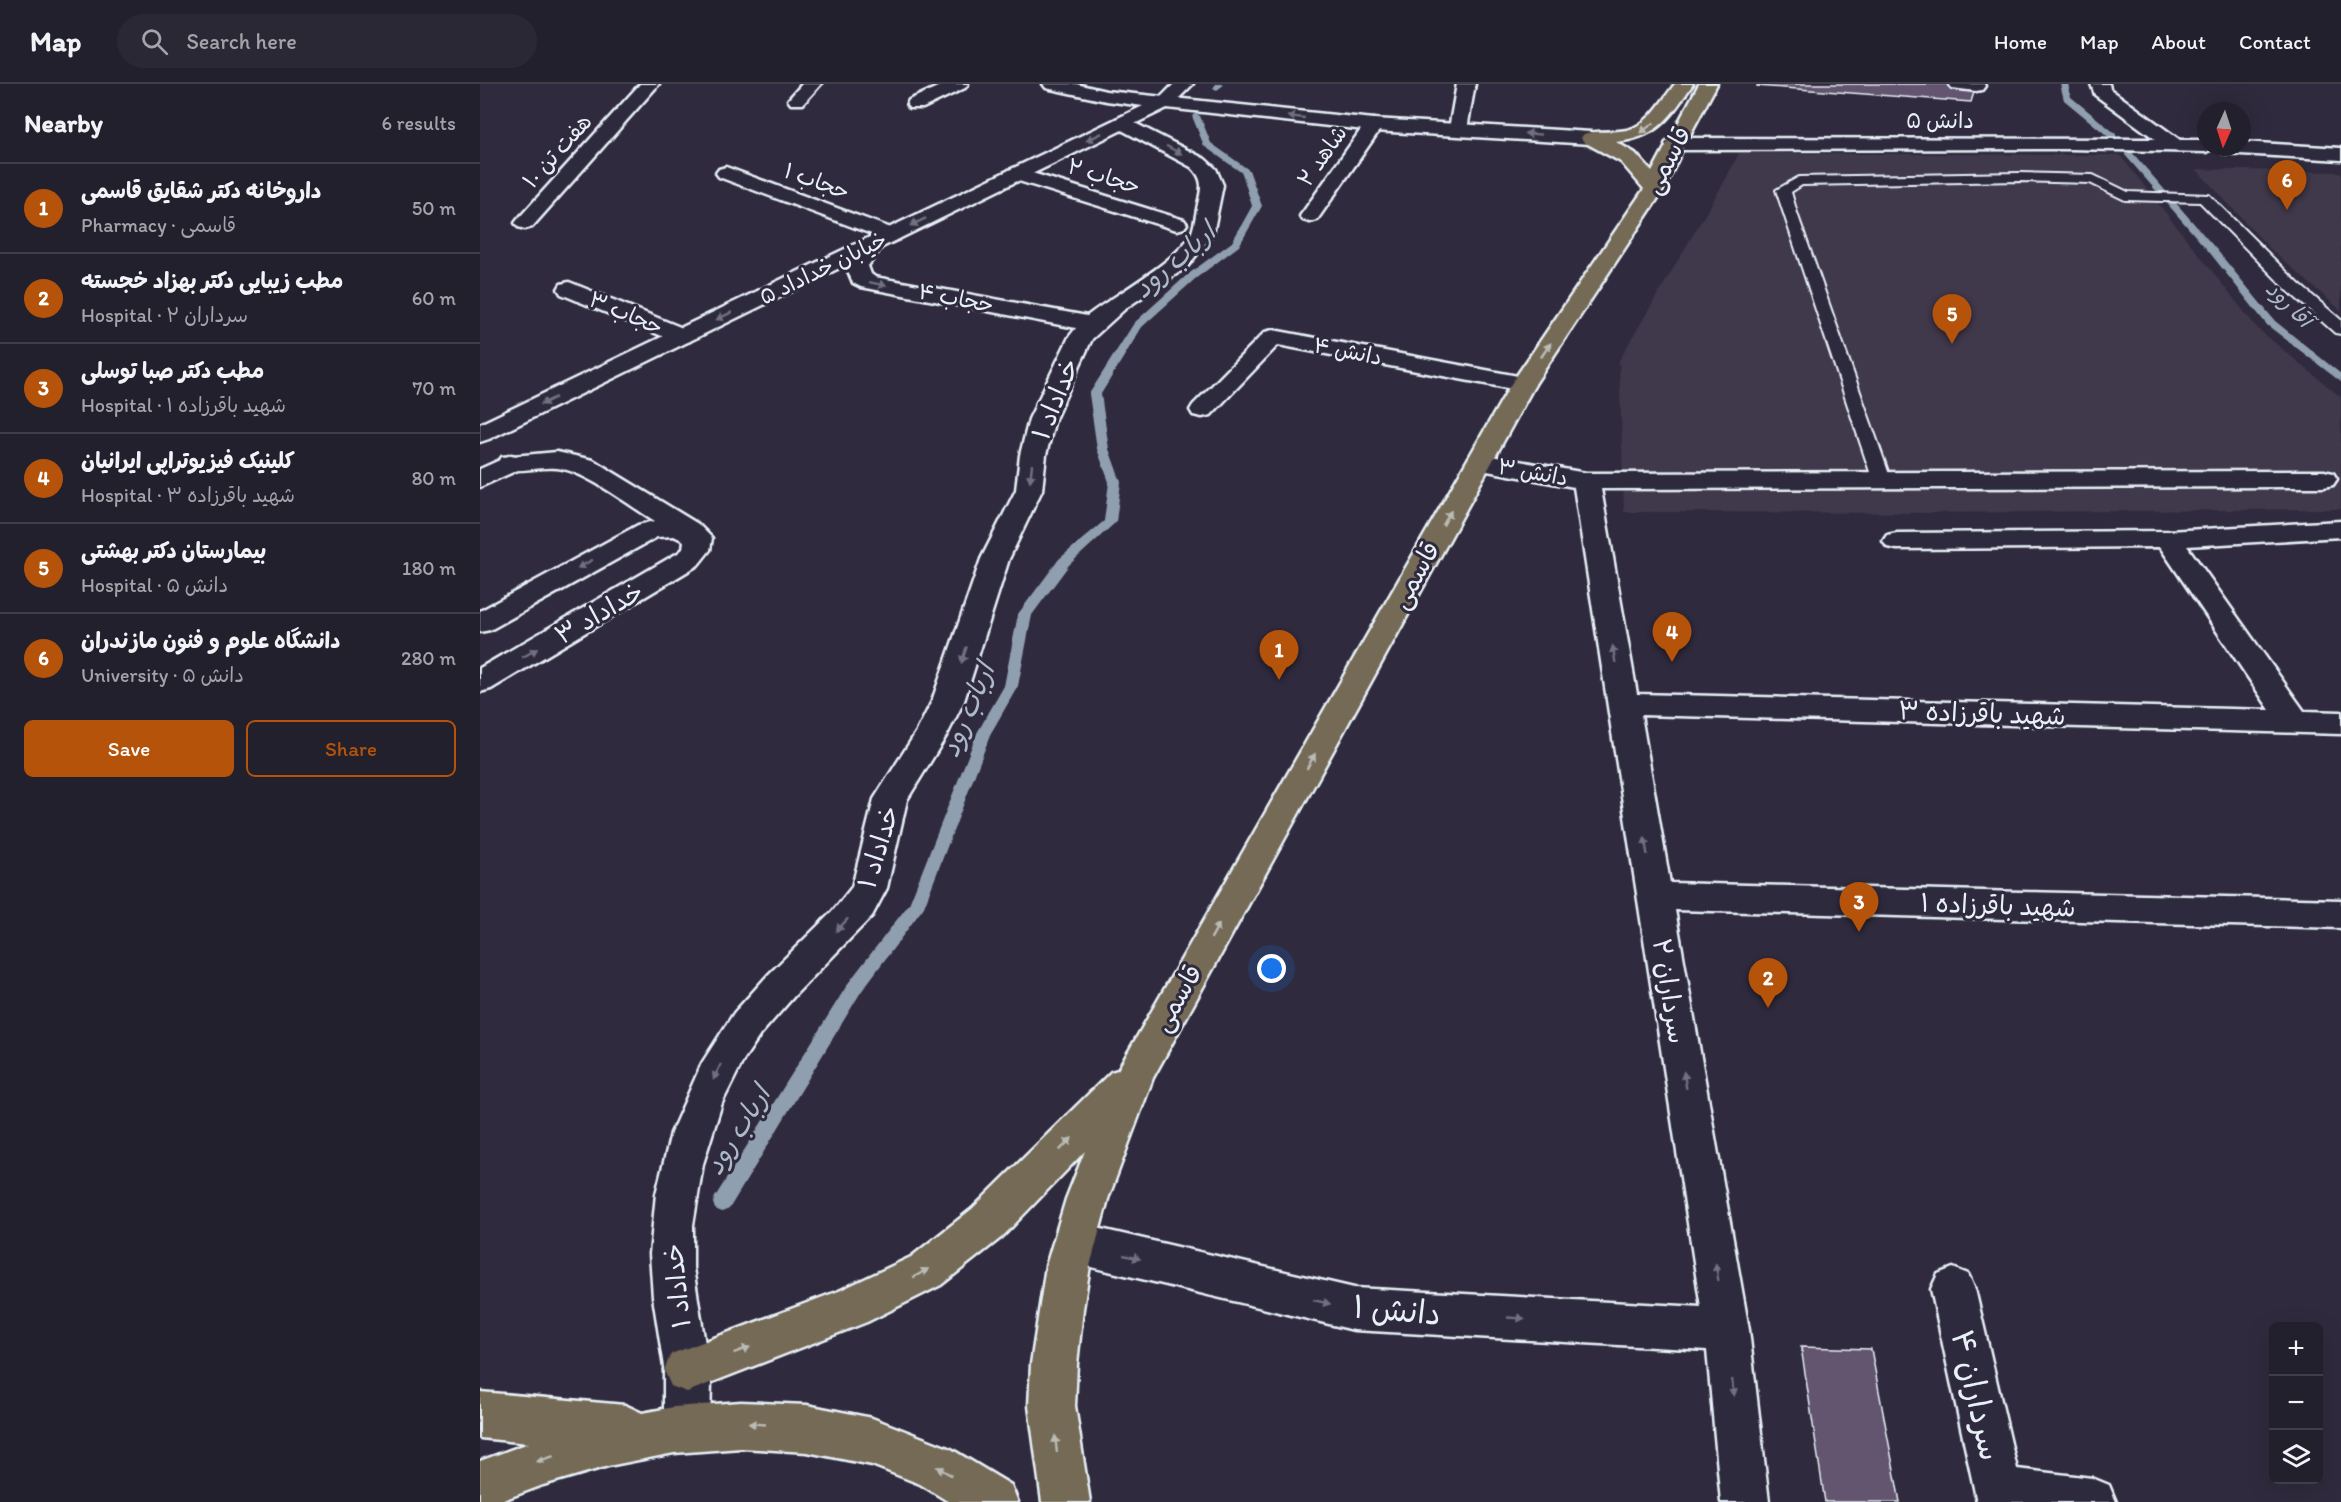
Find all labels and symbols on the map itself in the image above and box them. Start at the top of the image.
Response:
north arrow [2197,102,2251,156]
street label: دانش ۵ [1906,107,1974,134]
street label: هفت تن ۱۰ [517,108,597,194]
one-way arrow [1287,112,1306,121]
street label: شاهد ۲ [1291,120,1353,192]
street label: قاسمی [1636,121,1699,200]
one-way arrow [1639,122,1655,134]
one-way arrow [1523,130,1542,139]
one-way arrow [1085,132,1102,142]
one-way arrow [1166,146,1183,155]
street label: حجاب ۲ [1064,152,1144,200]
street label: حجاب ۱ [781,157,853,205]
pin: 6 [2268,160,2306,210]
water label: ارباب رود [1126,213,1225,305]
one-way arrow [910,217,927,226]
street label: خیابان خداداد ۵ [755,225,891,311]
water label: آقا رود [2260,275,2322,337]
street label: حجاب ۴ [916,277,996,319]
one-way arrow [868,280,887,289]
street label: حجاب ۳ [585,285,667,341]
pin: 5 [1932,294,1972,344]
one-way arrow [715,311,732,321]
street label: دانش ۴ [1311,331,1385,371]
one-way arrow [1540,342,1552,358]
street label: خداداد ۱ [1024,354,1086,444]
one-way arrow [540,396,557,406]
street label: دانش ۳ [1496,453,1570,491]
one-way arrow [1027,464,1036,483]
one-way arrow [1442,509,1452,526]
street label: قاسمی [1384,536,1447,615]
one-way arrow [576,559,593,569]
street label: خداداد ۳ [549,575,649,651]
pin: 4 [1652,612,1692,662]
pin: 1 [1260,630,1298,680]
one-way arrow [1610,644,1619,663]
one-way arrow [958,646,968,664]
one-way arrow [522,647,538,658]
water label: ارباب رود [933,655,1004,762]
street label: شهید باقرزاده ۳ [1898,694,2066,732]
one-way arrow [1305,753,1316,769]
street label: خداداد ۱ [850,802,906,892]
one-way arrow [1641,837,1650,856]
pin: 3 [1840,882,1878,932]
street label: شهید باقرزاده ۱ [1920,886,2076,924]
one-way arrow [836,917,850,931]
one-way arrow [1210,922,1220,939]
street label: سرداران ۲ [1646,936,1694,1046]
your location [1257,954,1286,983]
pin: 2 [1748,958,1788,1008]
street label: قاسمی [1145,959,1210,1038]
one-way arrow [712,1064,721,1081]
one-way arrow [1680,1070,1689,1089]
water label: ارباب رود [697,1077,780,1181]
one-way arrow [1059,1136,1073,1151]
street label: خداداد ۱ [657,1242,697,1330]
one-way arrow [1123,1253,1142,1262]
one-way arrow [1712,1263,1721,1282]
one-way arrow [913,1268,930,1278]
street label: دانش ۱ [1351,1287,1443,1333]
one-way arrow [1313,1297,1331,1307]
one-way arrow [1506,1314,1525,1323]
street label: سرداران ۴ [1944,1326,2010,1464]
one-way arrow [733,1344,751,1354]
one-way arrow [1728,1379,1738,1398]
one-way arrow [747,1420,766,1429]
one-way arrow [1051,1435,1061,1454]
one-way arrow [536,1455,554,1465]
one-way arrow [936,1465,952,1476]

